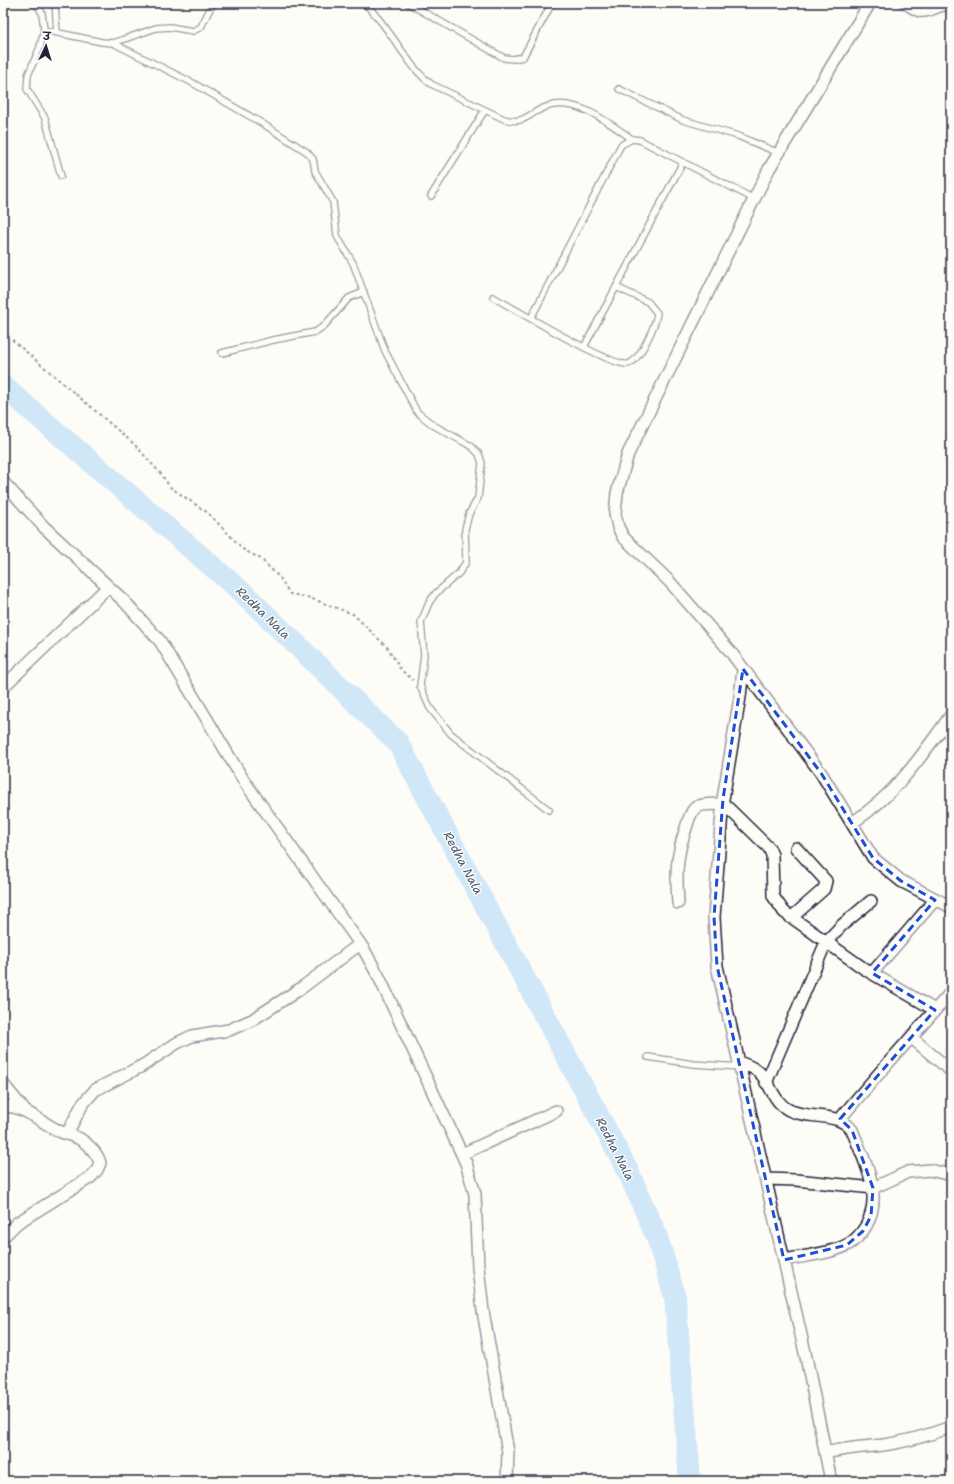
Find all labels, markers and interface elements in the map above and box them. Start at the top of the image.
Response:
north arrow [26,26,66,66]
text: उ [41,29,53,44]
water label: Redha Nala [233,583,293,643]
water label: Redha Nala [440,829,486,897]
water label: Redha Nala [592,1115,638,1183]

